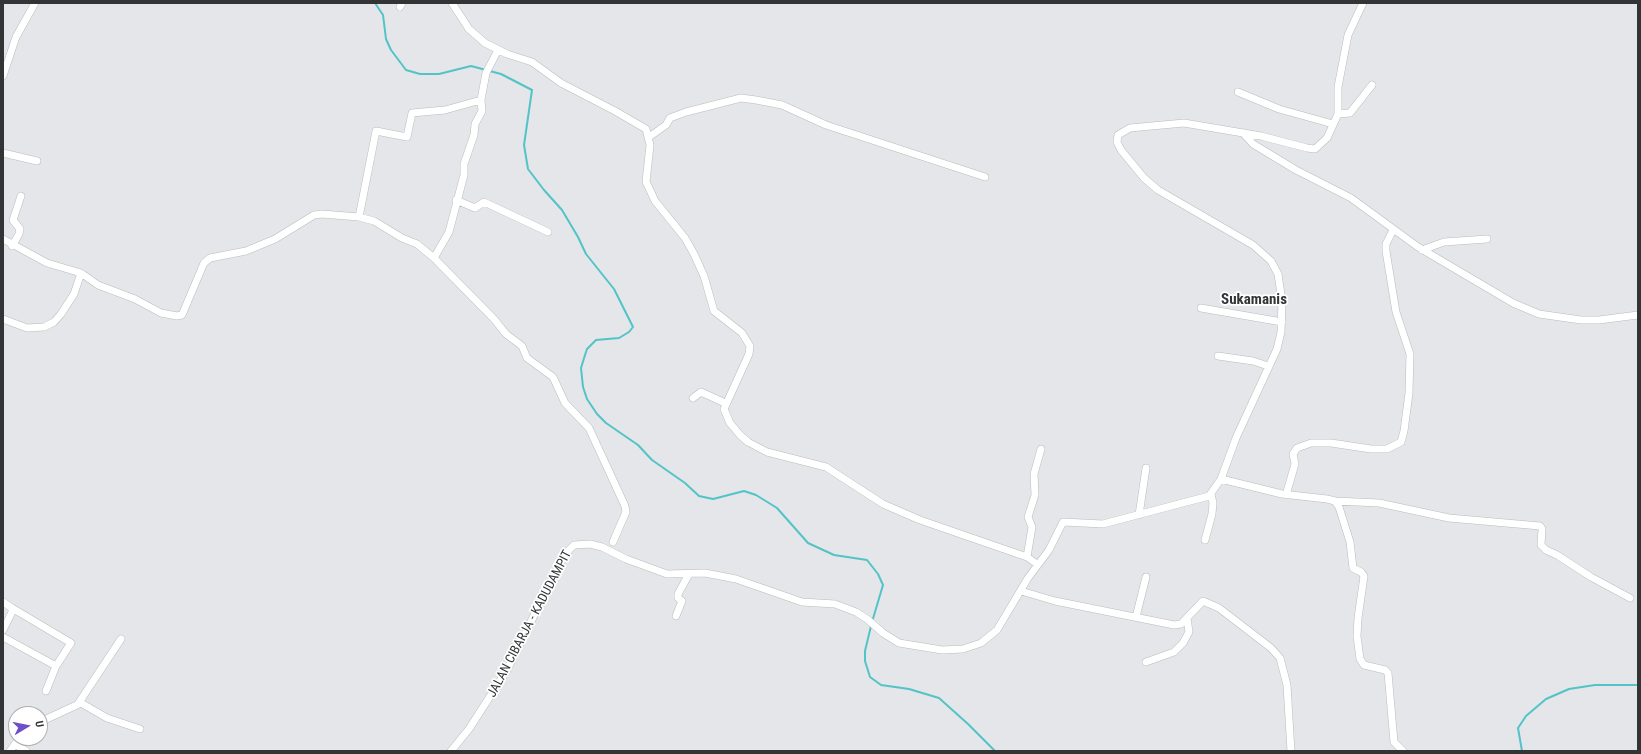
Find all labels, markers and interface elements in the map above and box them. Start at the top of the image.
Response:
district label: Sukamanis [1221,291,1287,309]
street label: JALAN CIBARJA - KADUDAMPIT [485,548,575,700]
north arrow [8,706,48,746]
text: U [32,720,46,728]

